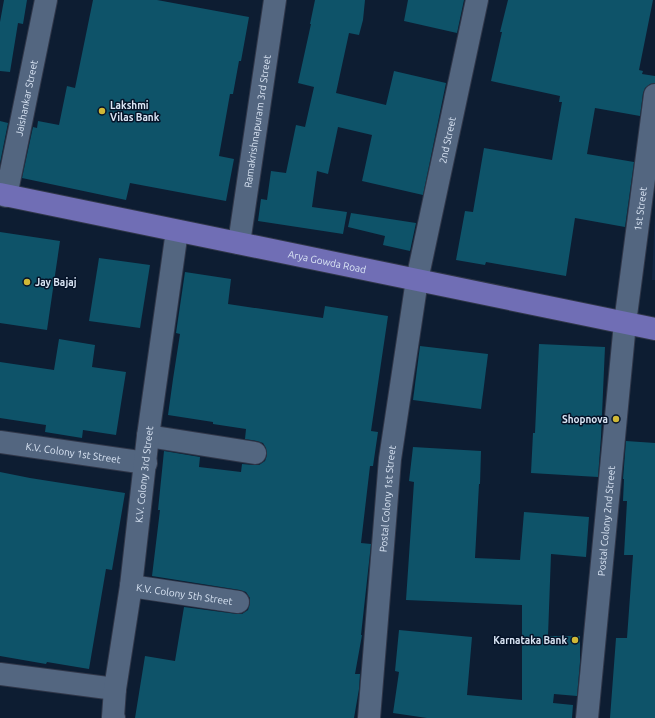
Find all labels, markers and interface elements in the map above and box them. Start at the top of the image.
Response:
street label: Ramakrishnapuram 3rd Street [242,54,272,189]
street label: Jaishankar Street [13,59,39,137]
place label: Lakshmi Vilas Bank [110,100,160,123]
marker: Lakshmi Vilas Bank [97,106,107,116]
street label: 2nd Street [437,116,457,164]
street label: 1st Street [632,186,648,231]
street label: Arya Gowda Road [287,248,367,275]
marker: Jay Bajaj [22,277,32,287]
place label: Jay Bajaj [35,277,77,288]
place label: Shopnova [562,414,608,425]
marker: Shopnova [611,414,621,424]
street label: K.V. Colony 3rd Street [133,425,155,523]
street label: K.V. Colony 1st Street [25,440,122,465]
street label: Postal Colony 1st Street [377,444,398,553]
street label: Postal Colony 2nd Street [595,465,617,577]
street label: K.V. Colony 5th Street [135,581,233,607]
place label: Karnataka Bank [493,635,567,646]
marker: Karnataka Bank [570,635,580,645]

